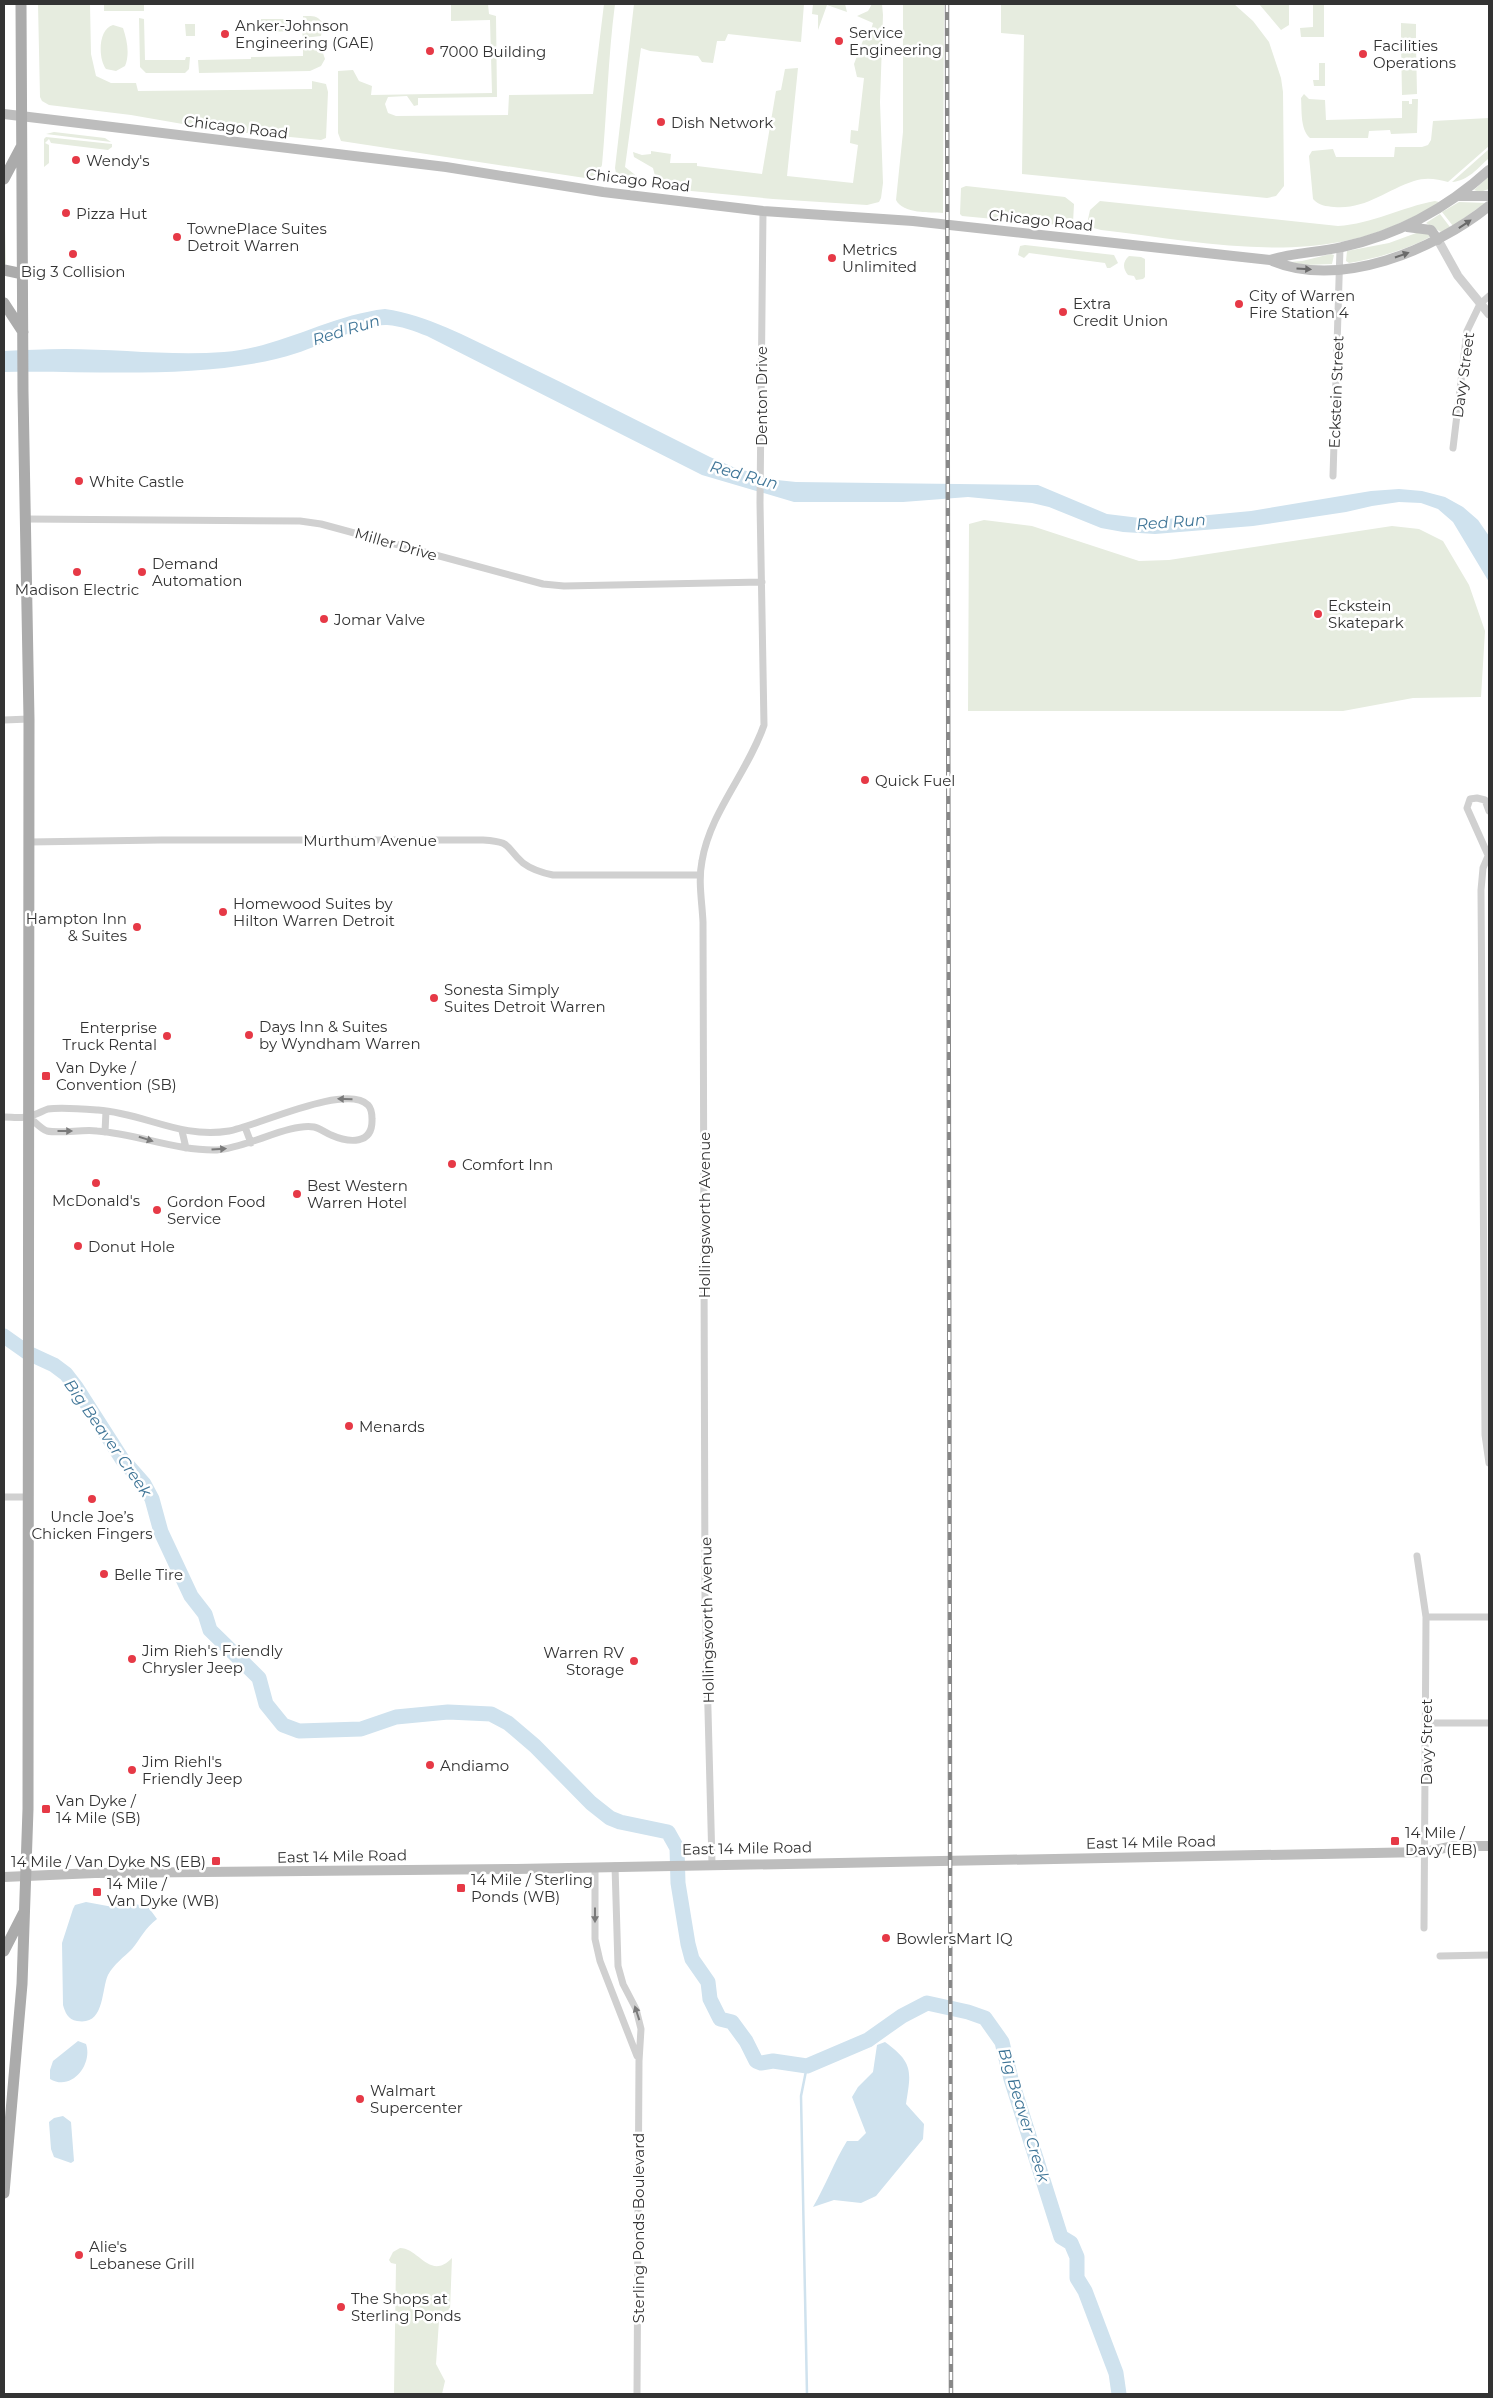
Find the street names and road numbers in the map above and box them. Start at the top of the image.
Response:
street label: Chicago Road [183,111,289,143]
street label: Chicago Road [585,164,691,196]
street label: Chicago Road [988,205,1094,235]
street label: Davy Street [1448,331,1478,419]
street label: Eckstein Street [1325,335,1347,449]
street label: Denton Drive [752,346,771,446]
street label: Miller Drive [353,523,439,565]
street label: Murthum Avenue [303,831,437,850]
street label: Hollingsworth Avenue [695,1132,714,1298]
street label: Hollingsworth Avenue [696,1537,718,1703]
street label: Davy Street [1417,1699,1436,1785]
street label: East 14 Mile Road [1086,1831,1216,1853]
street label: East 14 Mile Road [682,1837,812,1859]
street label: East 14 Mile Road [277,1845,407,1867]
street label: Sterling Ponds Boulevard [629,2133,648,2323]

